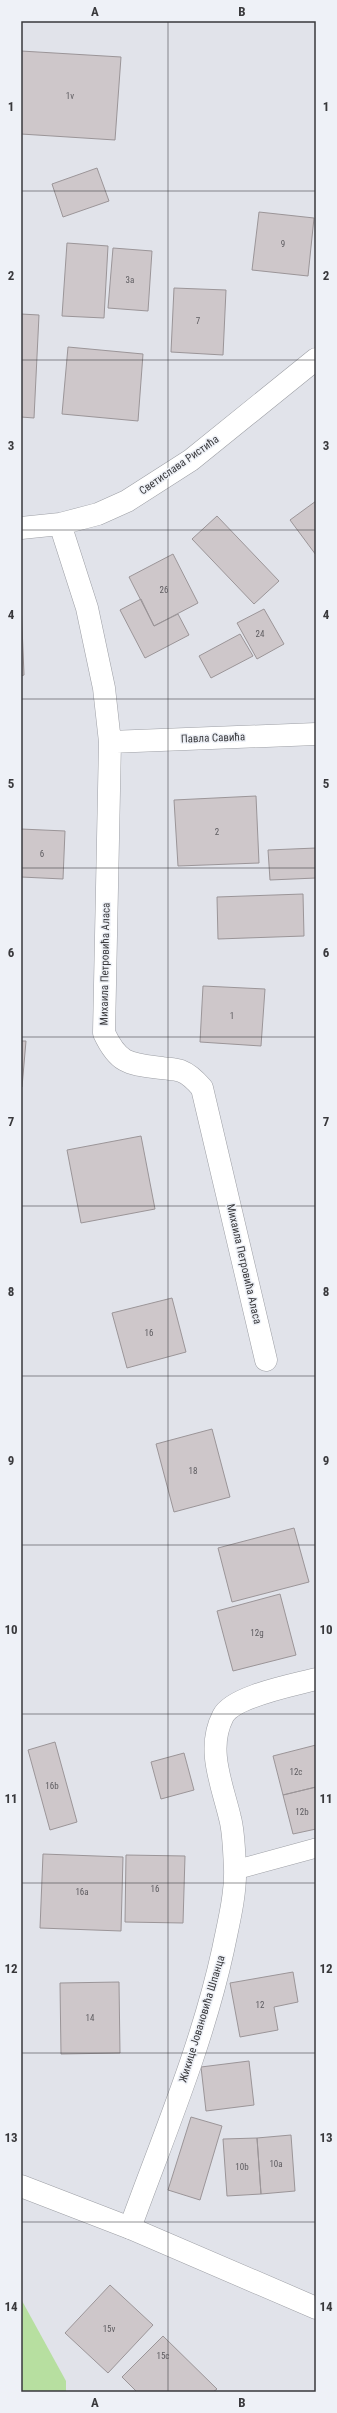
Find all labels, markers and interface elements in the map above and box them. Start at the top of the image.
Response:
text: A [91,4,99,19]
text: B [238,4,246,19]
house number: 1v [66,91,74,101]
text: 1 [8,99,14,114]
text: 1 [323,99,329,114]
house number: 9 [281,239,285,249]
text: 2 [8,268,15,283]
text: 2 [323,268,330,283]
house number: 3a [126,275,134,285]
house number: 7 [196,316,201,326]
street label: Светислава Ристића [137,433,221,497]
text: 3 [8,438,14,453]
text: 3 [323,438,329,453]
house number: 26 [160,585,168,595]
text: 4 [8,607,15,622]
text: 4 [323,607,330,622]
house number: 24 [256,629,265,639]
street label: Павла Савића [181,730,245,746]
text: 5 [8,776,15,791]
text: 5 [323,776,330,791]
house number: 2 [215,827,220,837]
house number: 6 [40,849,44,859]
street label: Михаила Петровића Аласа [97,903,113,1025]
text: 6 [8,945,15,960]
text: 6 [323,945,330,960]
house number: 1 [230,1011,234,1021]
text: 7 [8,1114,15,1129]
text: 7 [323,1114,330,1129]
street label: Михаила Петровића Аласа [224,1203,264,1325]
text: 8 [8,1284,14,1299]
text: 8 [323,1284,329,1299]
house number: 16 [145,1328,153,1338]
text: 9 [8,1453,14,1468]
text: 9 [323,1453,329,1468]
house number: 18 [189,1466,197,1476]
text: 10 [4,1622,18,1637]
text: 10 [319,1622,333,1637]
house number: 12g [250,1628,264,1638]
house number: 12c [289,1767,303,1777]
house number: 16b [45,1781,59,1791]
text: 11 [4,1791,18,1806]
text: 11 [319,1791,333,1806]
house number: 12b [295,1807,309,1817]
house number: 16 [151,1884,159,1894]
house number: 16a [75,1887,89,1897]
street label: Жикице Јовановића Шпанца [176,1954,228,2084]
text: 12 [4,1961,18,1976]
text: 12 [319,1961,333,1976]
house number: 12 [256,2000,265,2010]
house number: 14 [86,2013,95,2023]
text: 13 [4,2130,18,2145]
text: 13 [319,2130,333,2145]
house number: 10a [269,2159,283,2169]
house number: 10b [235,2162,249,2172]
text: 14 [4,2299,18,2314]
text: 14 [319,2299,333,2314]
house number: 15v [103,2324,116,2334]
house number: 15c [156,2351,170,2361]
text: A [91,2395,99,2410]
text: B [238,2395,246,2410]

